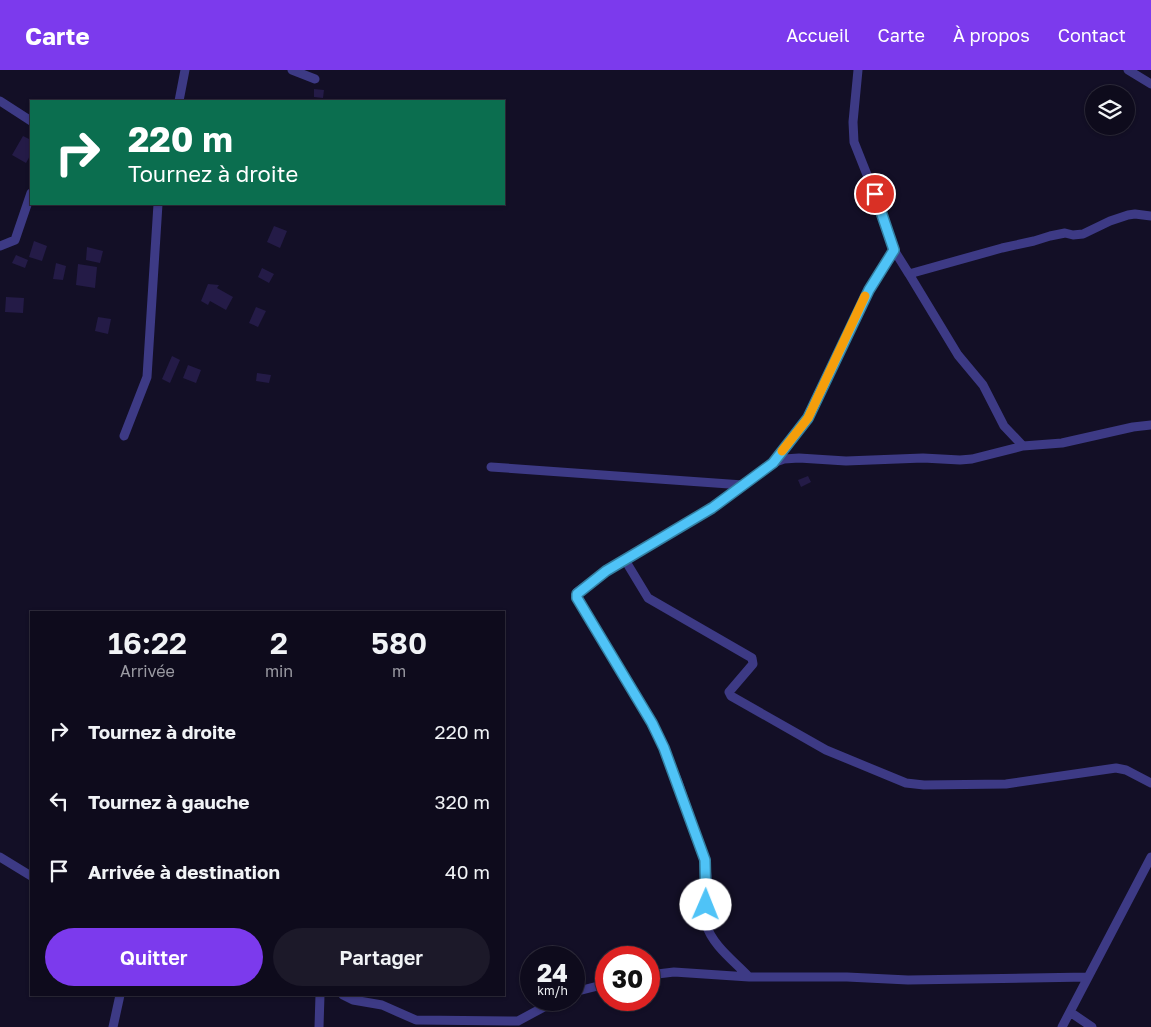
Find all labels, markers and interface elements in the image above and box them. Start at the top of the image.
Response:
text: Carte [25,21,90,50]
text: Accueil [786,24,850,46]
text: Carte [878,24,925,46]
text: À propos [953,24,1030,46]
text: Contact [1058,24,1126,46]
map controls [1085,85,1135,135]
button: layers [1085,85,1135,135]
text: 220 m [128,118,233,160]
icon: right [45,120,110,185]
text: Tournez à droite [128,160,298,187]
pin [854,173,896,215]
icon: arrive [861,180,889,208]
text: 16:22 [108,625,187,661]
text: 2 [270,625,288,661]
text: 580 [371,625,427,661]
text: Arrivée [120,661,175,681]
text: min [265,661,293,681]
text: m [392,661,406,681]
icon: right [45,717,73,745]
text: Tournez à droite [88,720,236,743]
text: 220 m [435,720,490,743]
icon: left [45,787,73,815]
text: Tournez à gauche [88,790,249,813]
text: 320 m [435,790,490,813]
icon: arrive [45,857,73,885]
text: Arrivée à destination [88,860,280,883]
text: 40 m [445,860,490,883]
position arrow [679,878,731,930]
button: Quitter [45,928,263,986]
button: Partager [273,928,490,986]
speed limit sign: 30 [595,946,660,1011]
text: 24 [537,957,568,988]
text: km/h [537,983,568,998]

